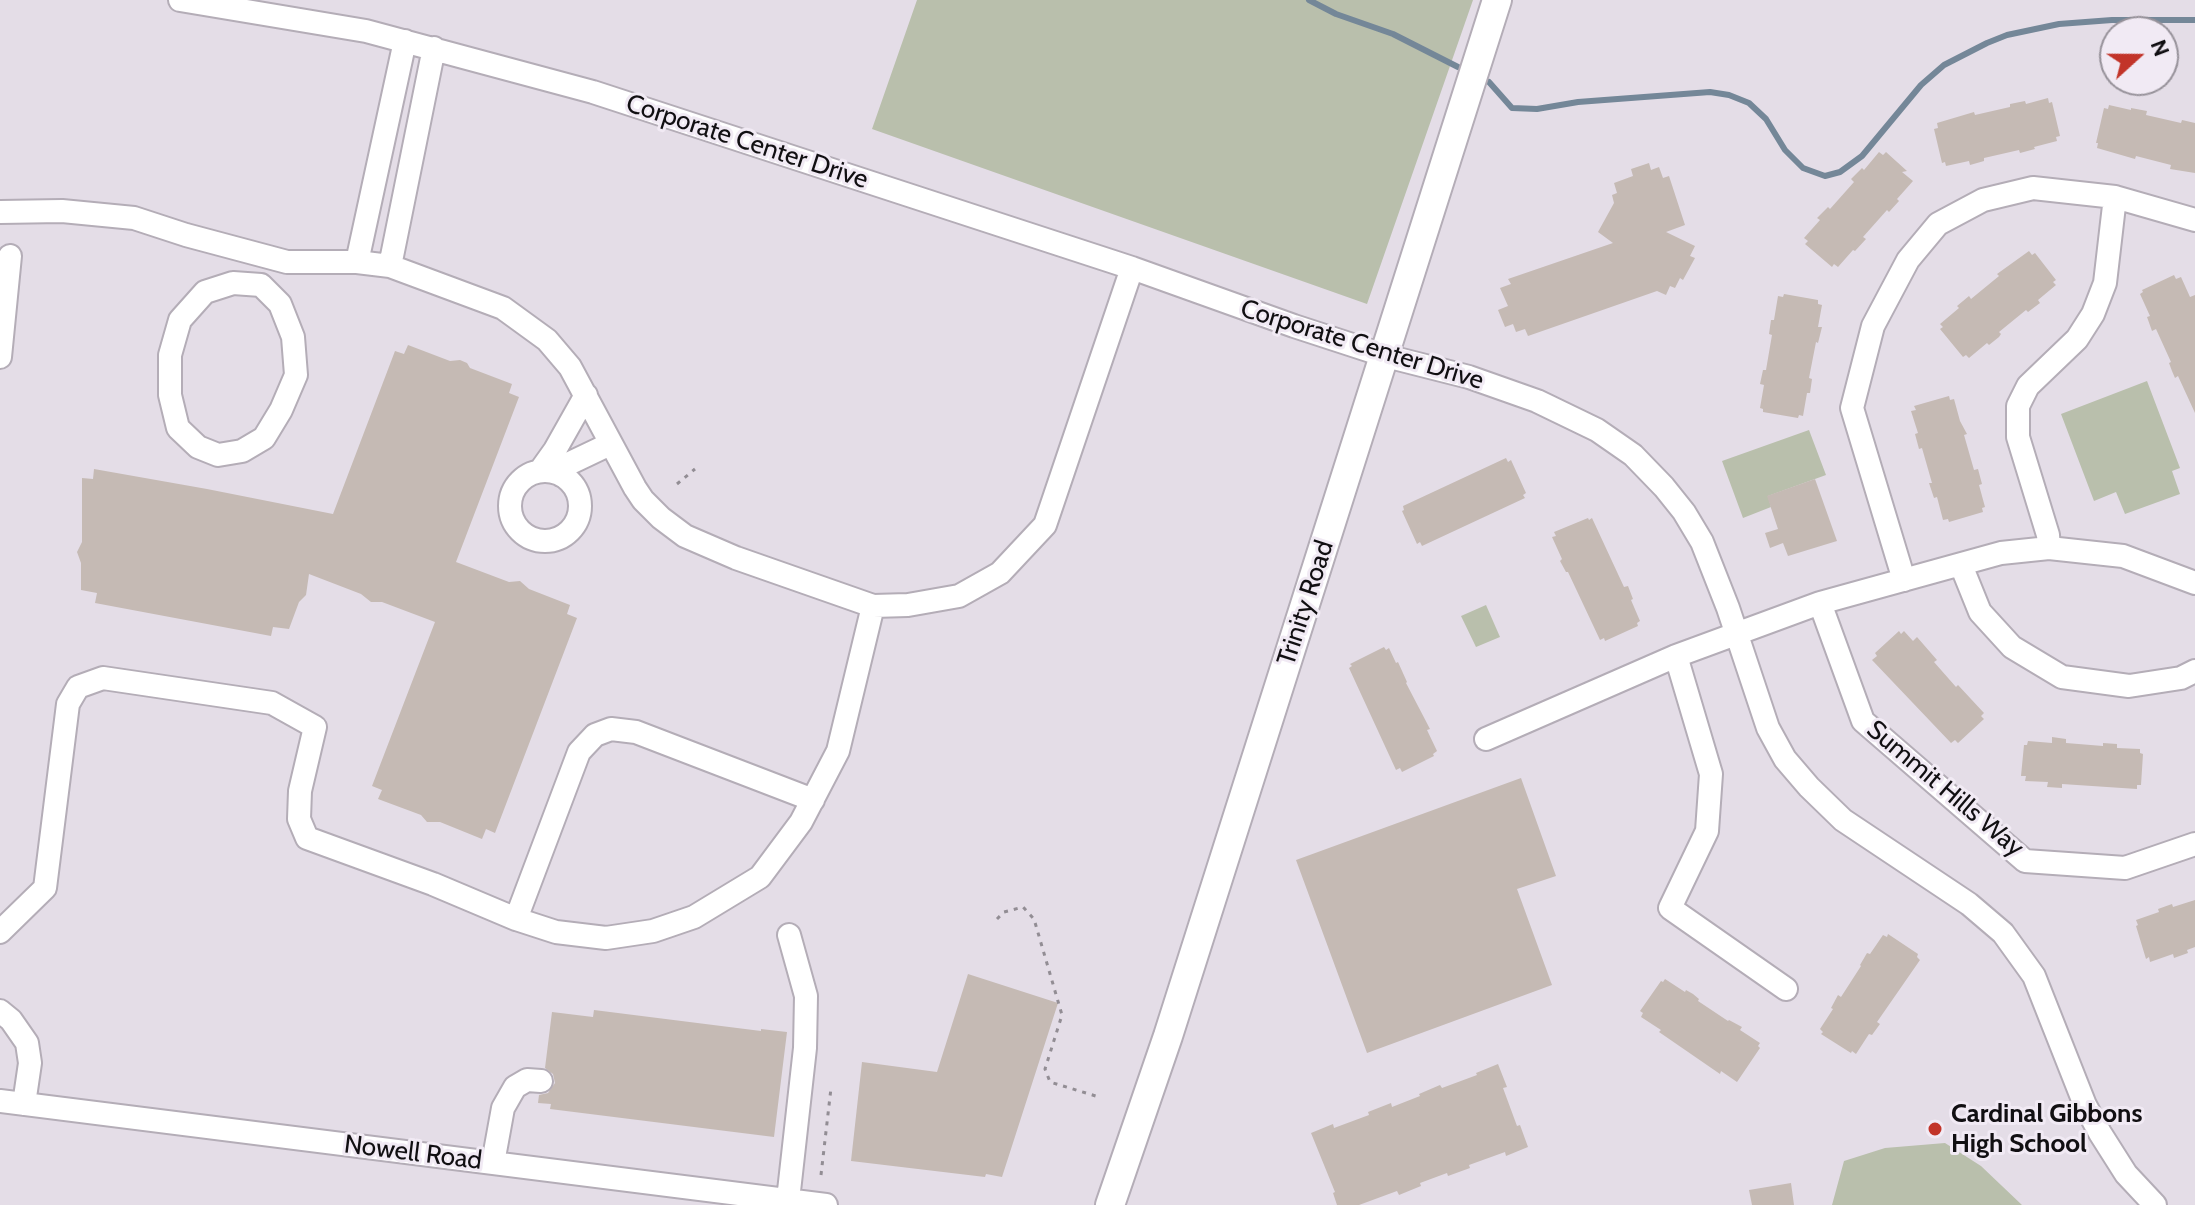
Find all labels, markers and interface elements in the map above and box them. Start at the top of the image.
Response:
north arrow [2099,16,2179,96]
text: N [2145,36,2175,60]
street label: Corporate Center Drive [622,88,872,196]
street label: Corporate Center Drive [1237,293,1487,397]
street label: Trinity Road [1271,537,1341,669]
street label: Summit Hills Way [1860,714,2030,864]
place label: Cardinal Gibbons High School [1951,1098,2142,1160]
marker: Cardinal Gibbons High School [1926,1120,1944,1138]
street label: Nowell Road [342,1129,484,1177]

